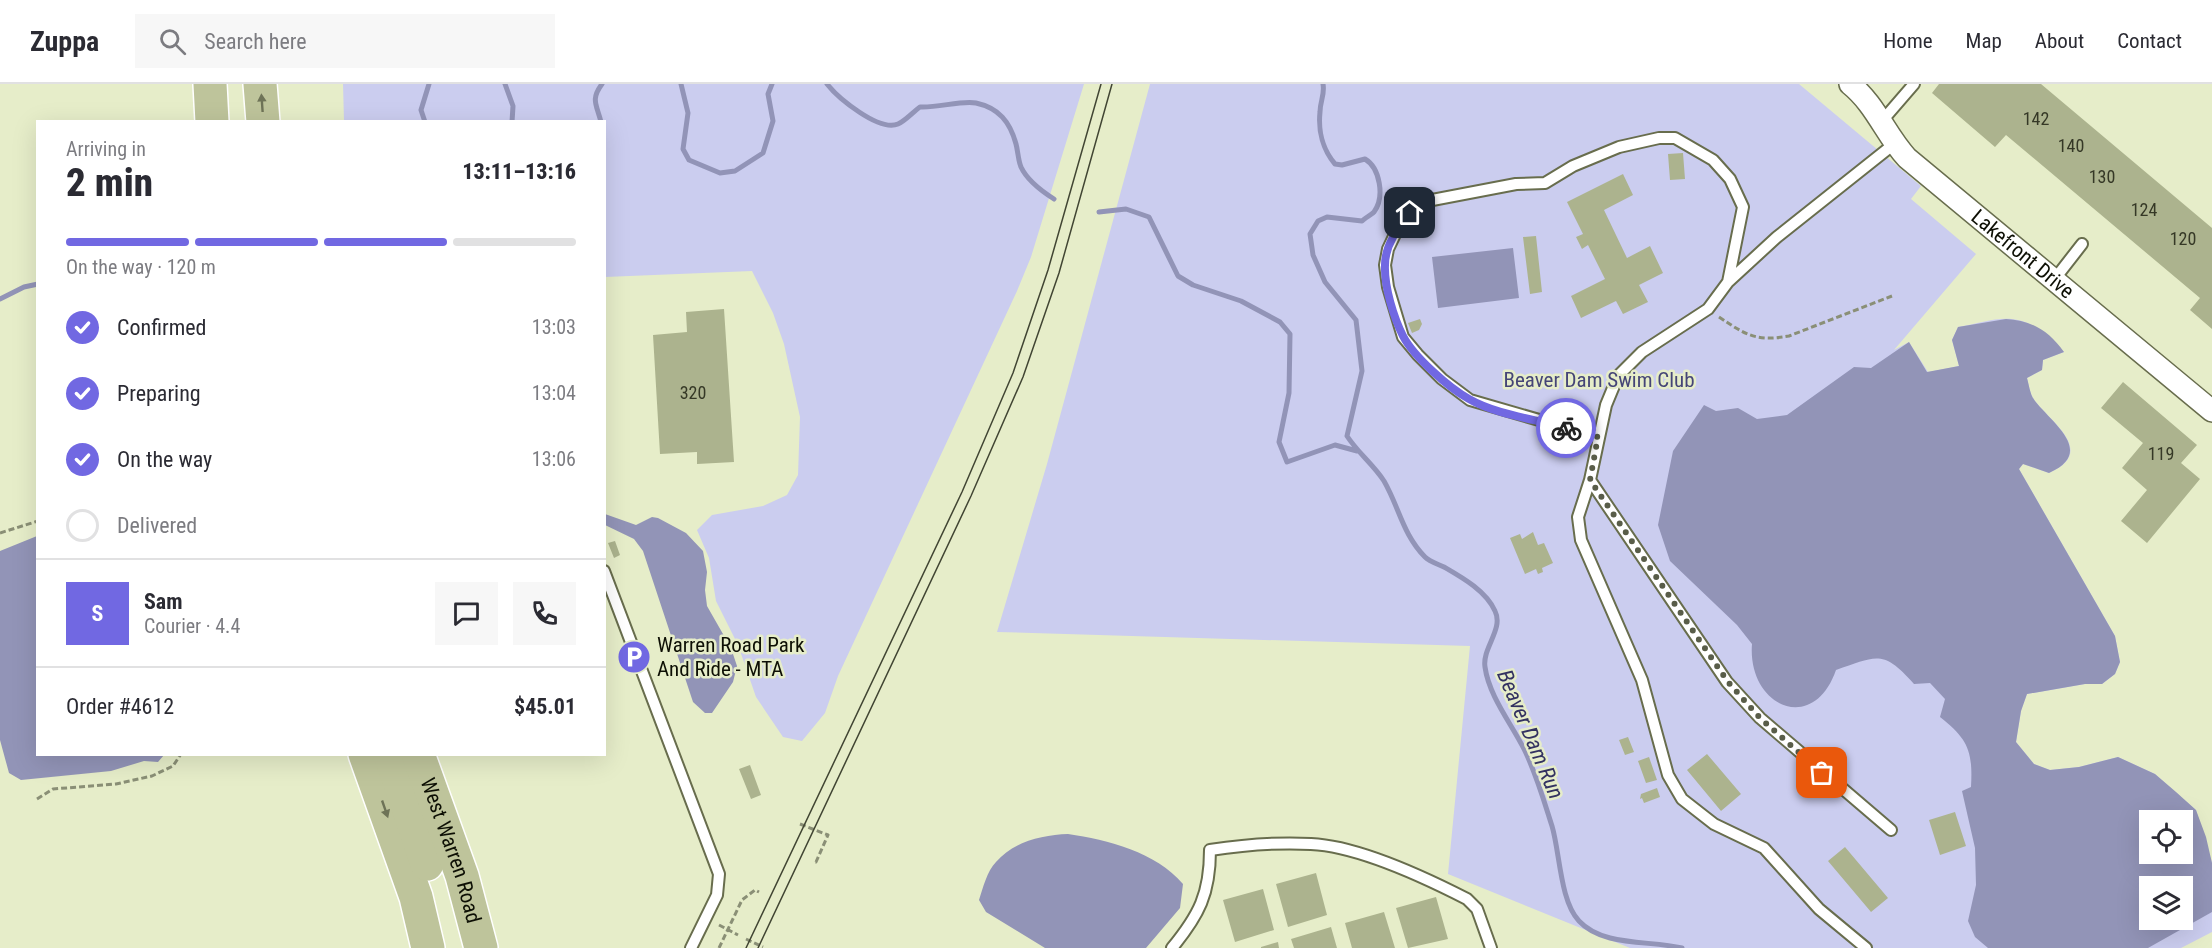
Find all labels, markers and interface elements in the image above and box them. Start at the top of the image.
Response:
search box [135,14,555,68]
text: Zuppa [30,25,99,58]
icon: search [156,25,189,58]
text: Search here [204,29,307,54]
text: Home [1883,29,1933,53]
text: Map [1966,29,2002,53]
text: About [2035,29,2084,53]
text: Contact [2117,29,2182,53]
one-way arrow [257,93,266,112]
house number: 142 [2023,108,2049,129]
house number: 140 [2058,135,2084,156]
text: Arriving in [66,137,146,161]
text: 13:11–13:16 [462,159,576,184]
text: 2 min [66,160,153,206]
house number: 130 [2089,166,2115,187]
pin [1384,187,1435,238]
icon: home [1393,196,1426,229]
house number: 124 [2131,199,2157,220]
street label: Lakefront Drive [1967,205,2079,303]
house number: 120 [2170,228,2196,249]
text: On the way · 120 m [66,255,216,279]
icon: check [66,311,99,344]
text: Confirmed [117,315,206,340]
text: 13:03 [532,315,576,339]
park label: Beaver Dam Swim Club [1503,368,1695,392]
icon: check [66,377,99,410]
text: Preparing [117,381,201,406]
text: 13:04 [532,381,576,405]
house number: 320 [680,382,706,403]
courier [1536,398,1596,458]
icon: bike [1550,412,1583,445]
icon: check [66,443,99,476]
house number: 119 [2148,443,2174,464]
text: On the way [117,447,212,472]
text: 13:06 [532,447,576,471]
text: Delivered [117,513,197,538]
button: chat [435,582,498,645]
button: phone [513,582,576,645]
text: Sam [144,589,183,614]
text: S [92,601,103,626]
text: Courier · 4.4 [144,614,240,638]
place label: Warren Road Park And Ride - MTA [657,633,805,681]
parking icon: Warren Road Park And Ride - MTA [616,639,652,675]
water label: Beaver Dam Run [1492,666,1569,802]
text: Order #4612 [66,694,174,719]
text: $45.01 [514,694,576,719]
pin [1796,747,1847,798]
icon: bag [1805,756,1838,789]
street label: West Warren Road [416,775,486,926]
one-way arrow [381,800,391,818]
map controls [2139,810,2193,930]
button: locate [2139,810,2193,864]
button: layers [2139,876,2193,930]

